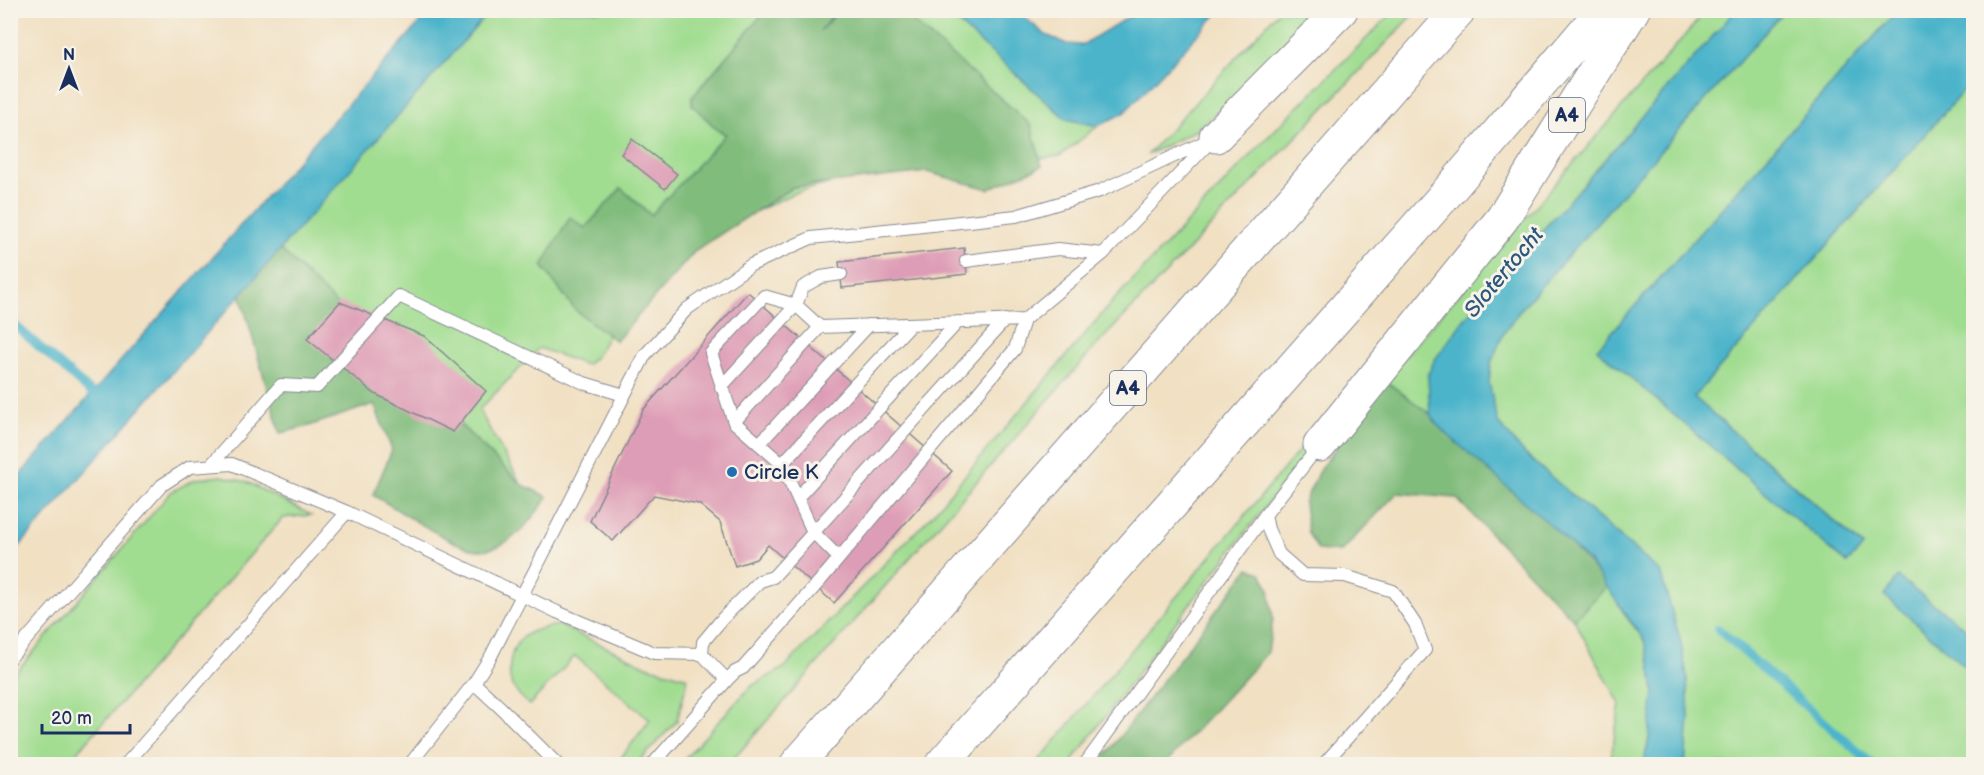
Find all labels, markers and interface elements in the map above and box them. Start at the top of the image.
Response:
north arrow [39,39,99,99]
text: N [63,46,75,65]
road number: A4 [1549,98,1585,132]
water label: Slotertocht [1459,221,1551,324]
road number: A4 [1110,371,1146,405]
place label: Circle K [744,460,819,485]
marker: Circle K [725,465,739,479]
scale bar [42,697,130,735]
text: 20 m [51,708,92,729]

